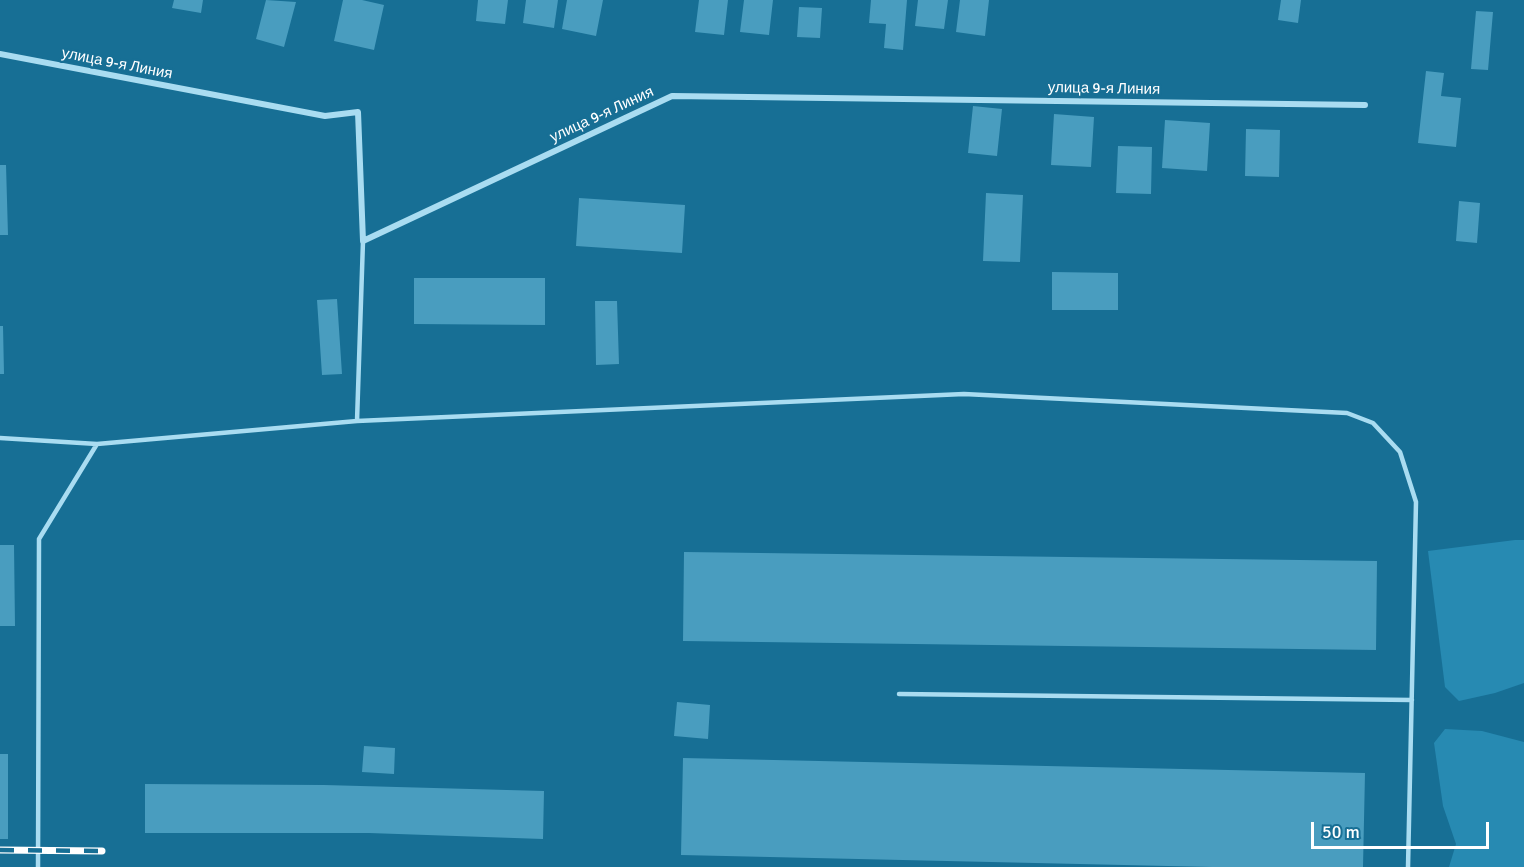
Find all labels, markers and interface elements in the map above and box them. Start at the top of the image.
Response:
street label: улица 9-я Линия [60,44,174,84]
street label: улица 9-я Линия [1048,79,1160,99]
street label: улица 9-я Линия [547,83,657,147]
scale bar [1314,810,1492,848]
text: 50 m [1322,821,1360,843]

